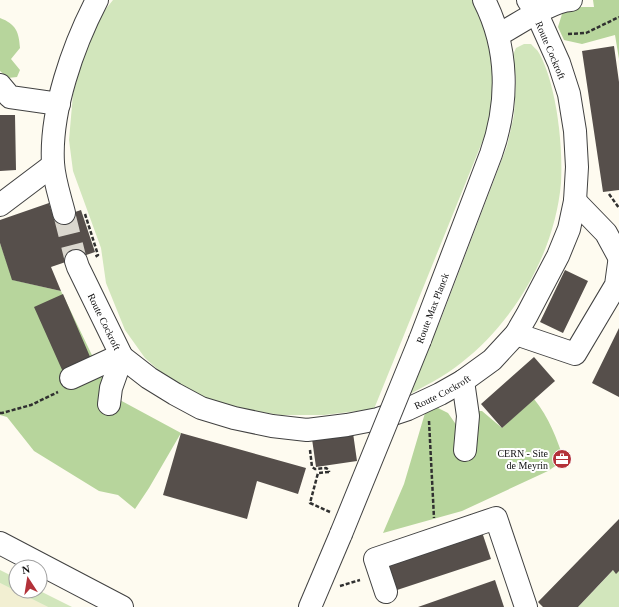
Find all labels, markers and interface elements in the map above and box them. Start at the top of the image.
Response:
street label: Route Cockroft [533,20,568,81]
street label: Route Max Planck [414,271,451,345]
street label: Route Cockroft [86,291,123,352]
street label: Route Cockroft [412,372,473,411]
place label: CERN - Site de Meyrin [497,448,549,471]
office icon: CERN - Site de Meyrin [551,448,573,470]
north arrow [8,559,48,599]
text: N [21,563,31,576]

